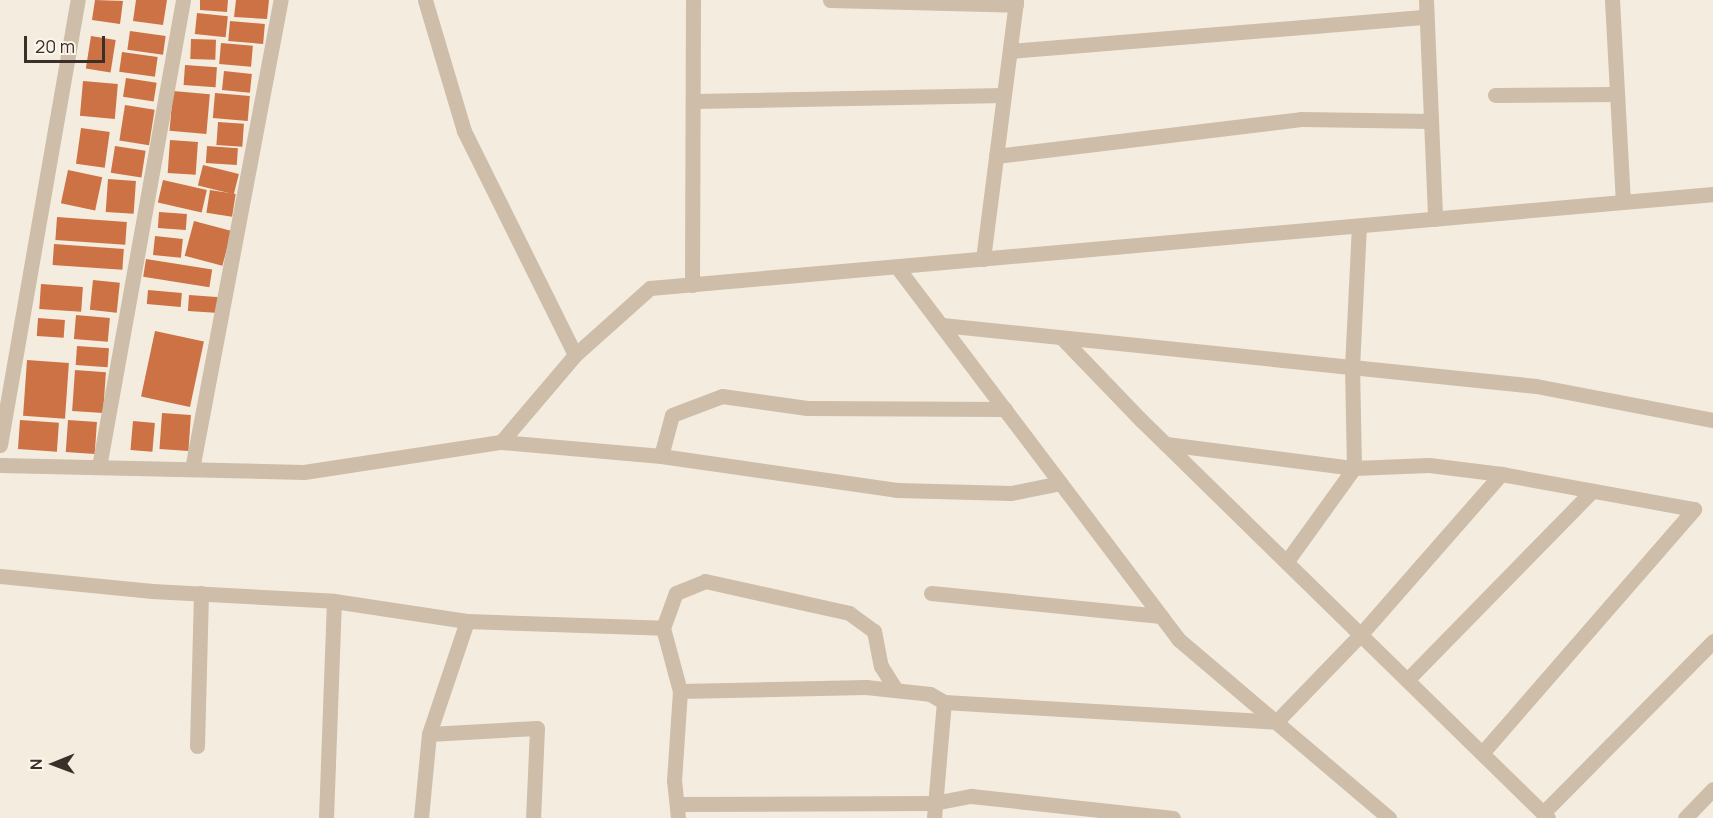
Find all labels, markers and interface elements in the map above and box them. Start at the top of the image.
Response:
scale bar [27,24,108,62]
text: 20 m [35,34,75,58]
north arrow [24,734,84,794]
text: N [25,758,47,770]

